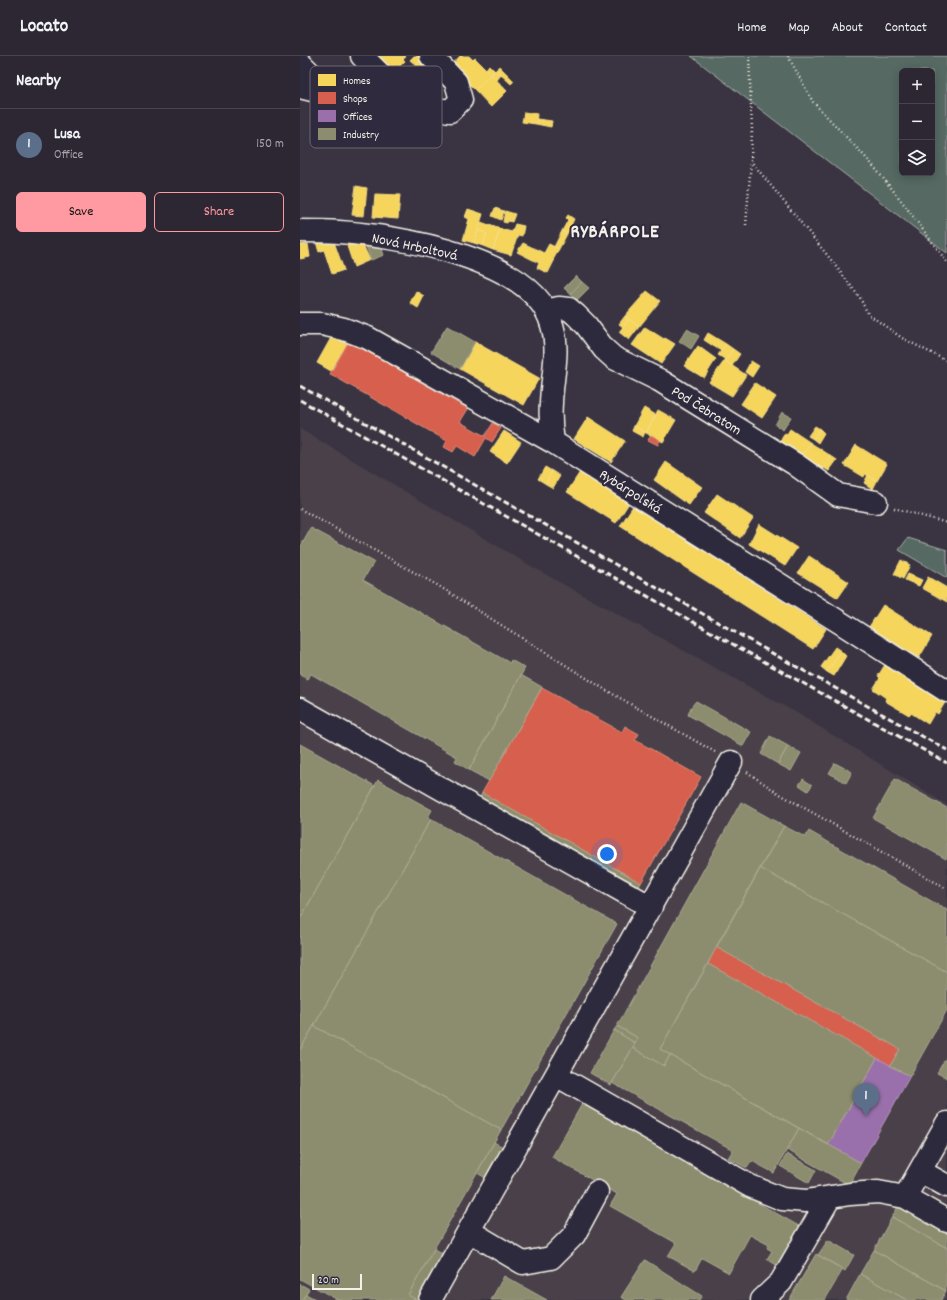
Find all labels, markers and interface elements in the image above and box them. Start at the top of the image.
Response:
text: Locato [20,14,68,41]
text: Home [737,18,766,38]
text: Map [788,18,810,38]
text: About [832,18,863,38]
text: Contact [885,18,927,38]
legend [310,66,442,148]
map controls [899,68,935,176]
button: + [899,68,935,104]
text: Nearby [16,70,60,94]
text: Homes [343,74,371,90]
text: Shops [343,92,368,108]
button: − [899,104,935,140]
text: Offices [343,110,373,126]
text: Lusa [54,124,80,146]
text: Industry [343,128,379,144]
text: 1 [28,135,30,154]
text: 150 m [256,135,284,154]
button: layers [899,140,935,176]
text: Office [54,146,83,165]
button: Save [16,192,146,232]
button: Share [154,192,284,232]
district label: RYBÁRPOLE [570,220,660,247]
street label: Nová Hrboltová [370,228,460,268]
street label: Pod Čebratom [666,381,746,442]
street label: Rybárpoľská [594,465,666,521]
your location [597,844,617,864]
pin: 1 [853,1083,879,1116]
scale bar [312,1272,362,1291]
text: 20 m [318,1273,339,1289]

